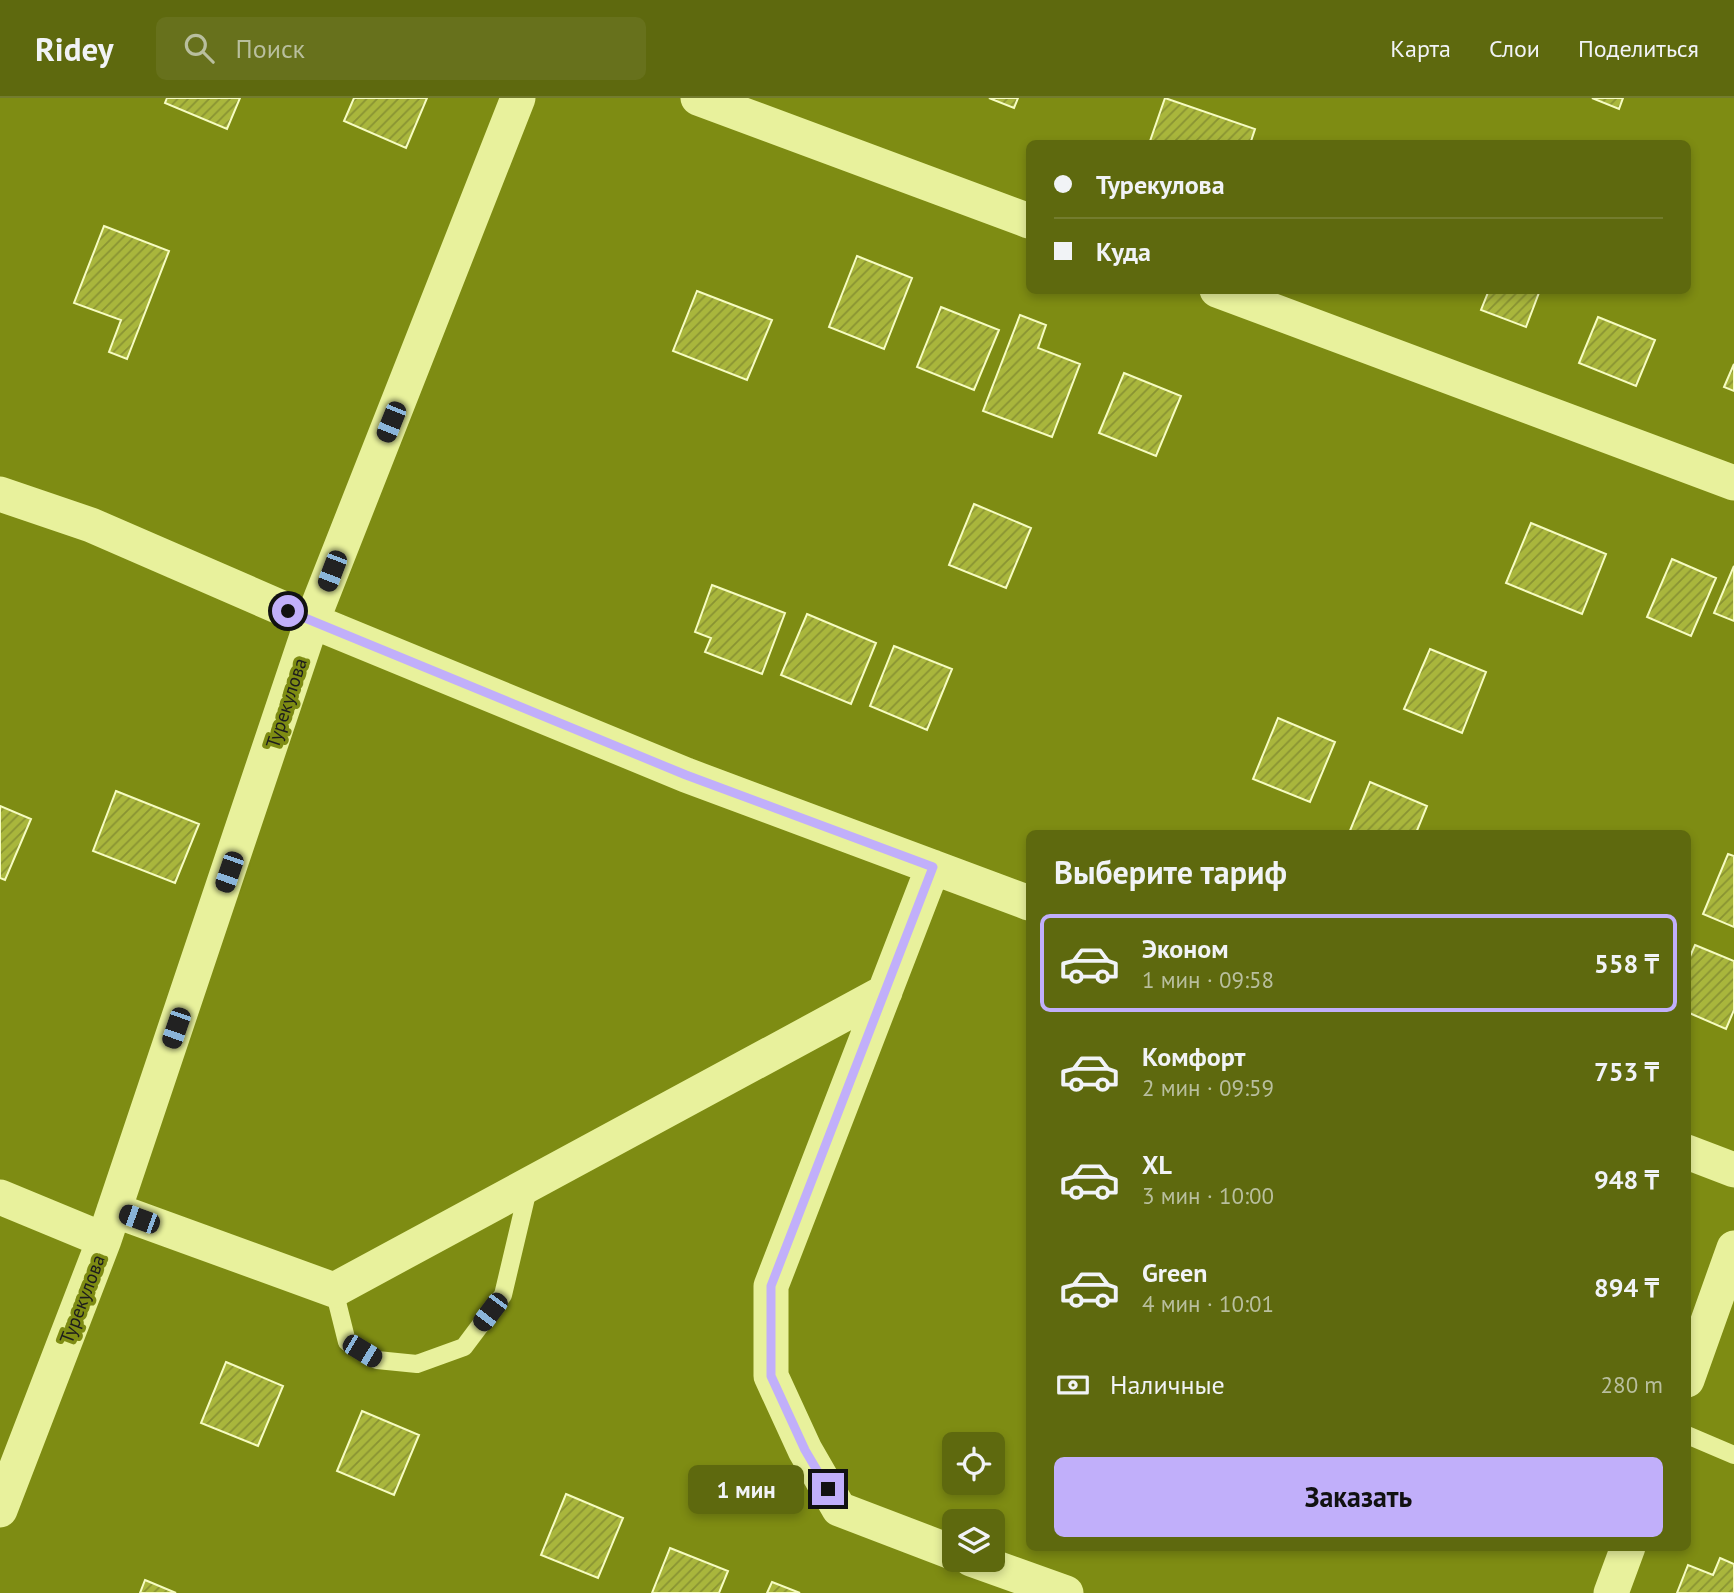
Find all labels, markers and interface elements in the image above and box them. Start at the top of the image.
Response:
search box [156,17,646,80]
text: Ridey [35,27,114,70]
icon: search [180,29,218,67]
text: Поиск [236,32,305,65]
text: Карта [1390,33,1451,64]
text: Слои [1489,33,1540,64]
text: Поделиться [1578,33,1699,64]
text: Турекулова [1096,168,1225,201]
text: Куда [1096,235,1151,268]
car [374,399,409,445]
car [315,548,350,594]
route start [272,595,304,627]
street label: Турекулова [260,655,312,751]
car [213,849,246,895]
text: Выберите тариф [1054,851,1287,893]
icon: car [1058,932,1121,995]
text: Эконом [1142,932,1229,965]
text: 558 ₸ [1594,947,1659,980]
text: 1 мин · 09:58 [1142,965,1274,994]
car [160,1005,193,1051]
icon: car [1058,1040,1121,1103]
text: Комфорт [1142,1040,1245,1073]
text: 753 ₸ [1594,1055,1659,1088]
text: 2 мин · 09:59 [1142,1073,1274,1102]
icon: car [1058,1148,1121,1211]
text: XL [1142,1148,1172,1181]
text: 948 ₸ [1594,1163,1659,1196]
text: 3 мин · 10:00 [1142,1181,1274,1210]
car [116,1202,163,1236]
street label: Турекулова [54,1251,110,1347]
icon: car [1058,1256,1121,1319]
text: Green [1142,1256,1207,1289]
text: 894 ₸ [1594,1271,1659,1304]
car [469,1289,512,1335]
text: 4 мин · 10:01 [1142,1289,1274,1318]
car [339,1331,386,1371]
icon: cash [1054,1366,1092,1404]
text: Наличные [1110,1368,1225,1401]
text: 280 m [1601,1370,1663,1399]
map controls [942,1432,1005,1572]
button: locate [942,1432,1005,1495]
button: Заказать [1054,1457,1663,1537]
callout: 1 мин [688,1464,804,1514]
route end [812,1473,844,1505]
text: 1 мин [716,1475,776,1504]
button: layers [942,1509,1005,1572]

